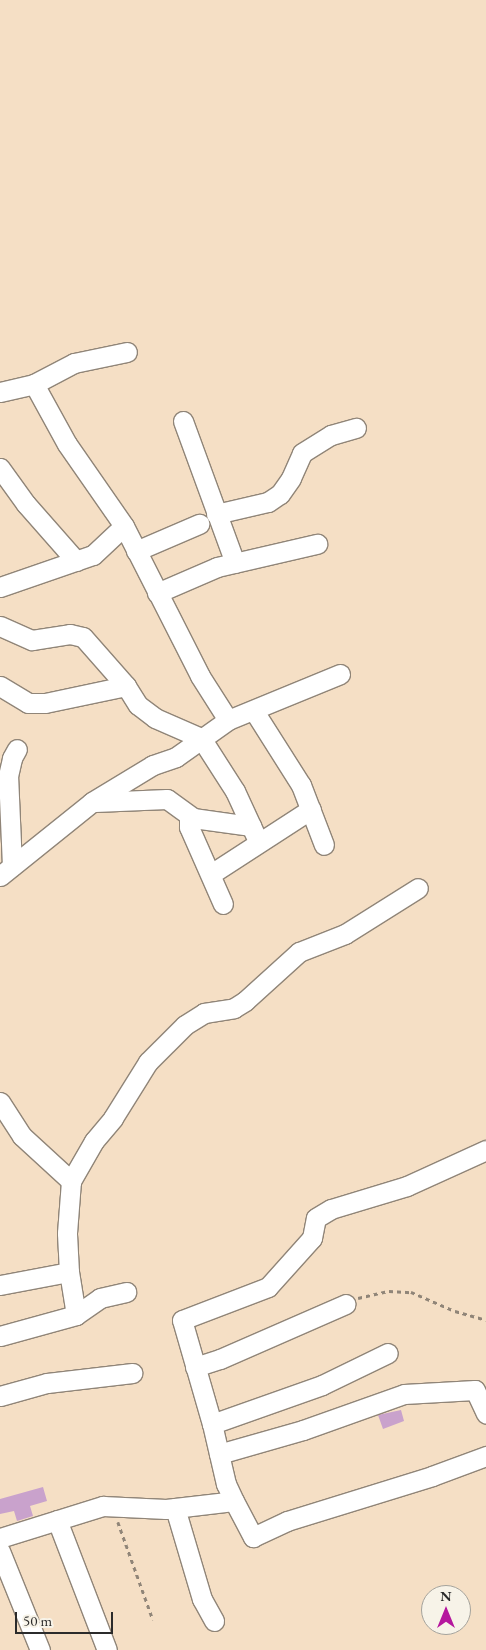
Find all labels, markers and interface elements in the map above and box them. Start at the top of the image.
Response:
north arrow [421,1585,471,1635]
text: N [440,1587,452,1605]
scale bar [18,1602,115,1634]
text: 50 m [23,1611,52,1630]

